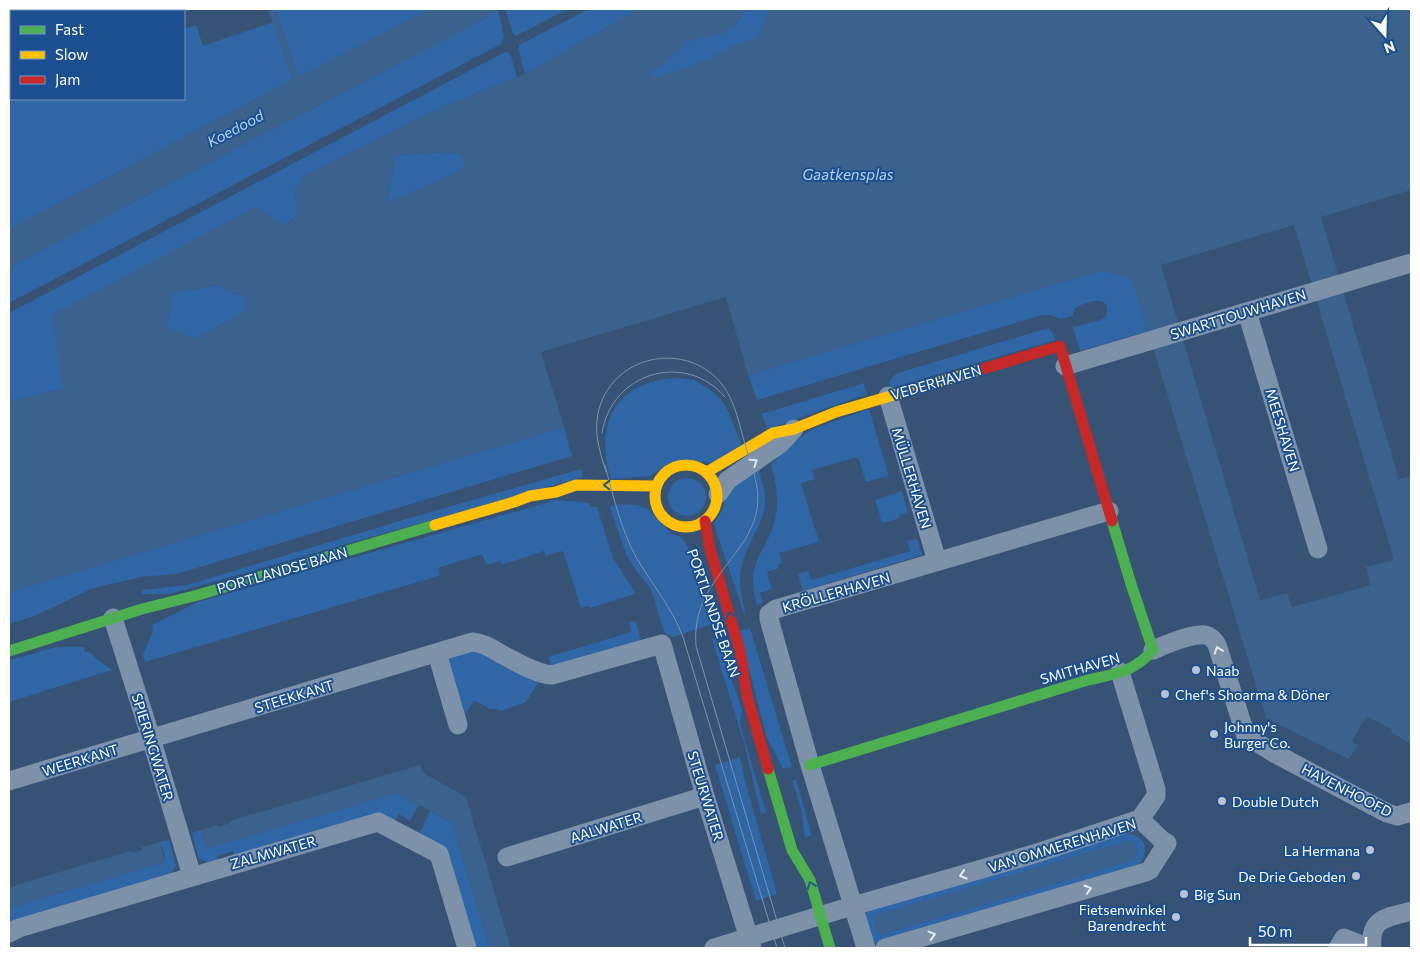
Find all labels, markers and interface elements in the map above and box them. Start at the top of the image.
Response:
legend [10,10,185,100]
north arrow [1360,10,1410,60]
text: Fast [55,20,84,38]
text: N [1382,38,1397,57]
text: Slow [55,45,88,63]
text: Jam [55,70,80,88]
water label: Koedood [204,105,268,150]
water label: Gaatkensplas [802,165,894,183]
street label: SWARTTOUWHAVEN [1168,285,1308,343]
street label: VEDERHAVEN [889,361,983,403]
street label: MEESHAVEN [1262,386,1304,474]
street label: MÜLLERHAVEN [889,425,935,531]
one-way arrow [748,459,758,468]
one-way arrow [603,480,611,490]
street label: PORTLANDSE BAAN [215,543,349,597]
street label: PORTLANDSE BAAN [684,546,744,680]
street label: KRÖLLERHAVEN [780,568,892,616]
one-way arrow [725,610,736,619]
one-way arrow [1214,646,1224,655]
street label: SMITHAVEN [1038,649,1122,687]
place label: Naab [1206,662,1239,679]
marker: Naab [1190,664,1202,676]
street label: STEEKKANT [252,676,336,716]
place label: Chef's Shoarma & Döner [1175,686,1331,703]
marker: Chef's Shoarma & Döner [1159,688,1171,700]
street label: SPIERINGWATER [129,691,177,803]
place label: Johnny's Burger Co. [1224,718,1290,751]
marker: Johnny's Burger Co. [1208,728,1220,740]
street label: WEERKANT [40,740,120,780]
street label: STEURWATER [684,749,728,843]
street label: HAVENHOOFD [1299,760,1395,820]
place label: Double Dutch [1232,793,1319,810]
marker: Double Dutch [1216,795,1228,807]
street label: AALWATER [568,808,644,846]
street label: VAN OMMERENHAVEN [986,814,1138,876]
street label: ZALMWATER [228,832,318,872]
place label: La Hermana [1284,842,1360,859]
marker: La Hermana [1364,844,1376,856]
place label: De Drie Geboden [1238,868,1346,885]
one-way arrow [959,869,967,879]
marker: De Drie Geboden [1350,870,1362,882]
one-way arrow [807,881,817,890]
one-way arrow [1083,885,1091,895]
place label: Big Sun [1194,886,1241,903]
marker: Big Sun [1178,888,1190,900]
place label: Fietsenwinkel Barendrecht [1079,901,1166,934]
marker: Fietsenwinkel Barendrecht [1170,911,1182,923]
scale bar [1250,914,1366,946]
text: 50 m [1258,922,1292,940]
one-way arrow [927,930,935,940]

